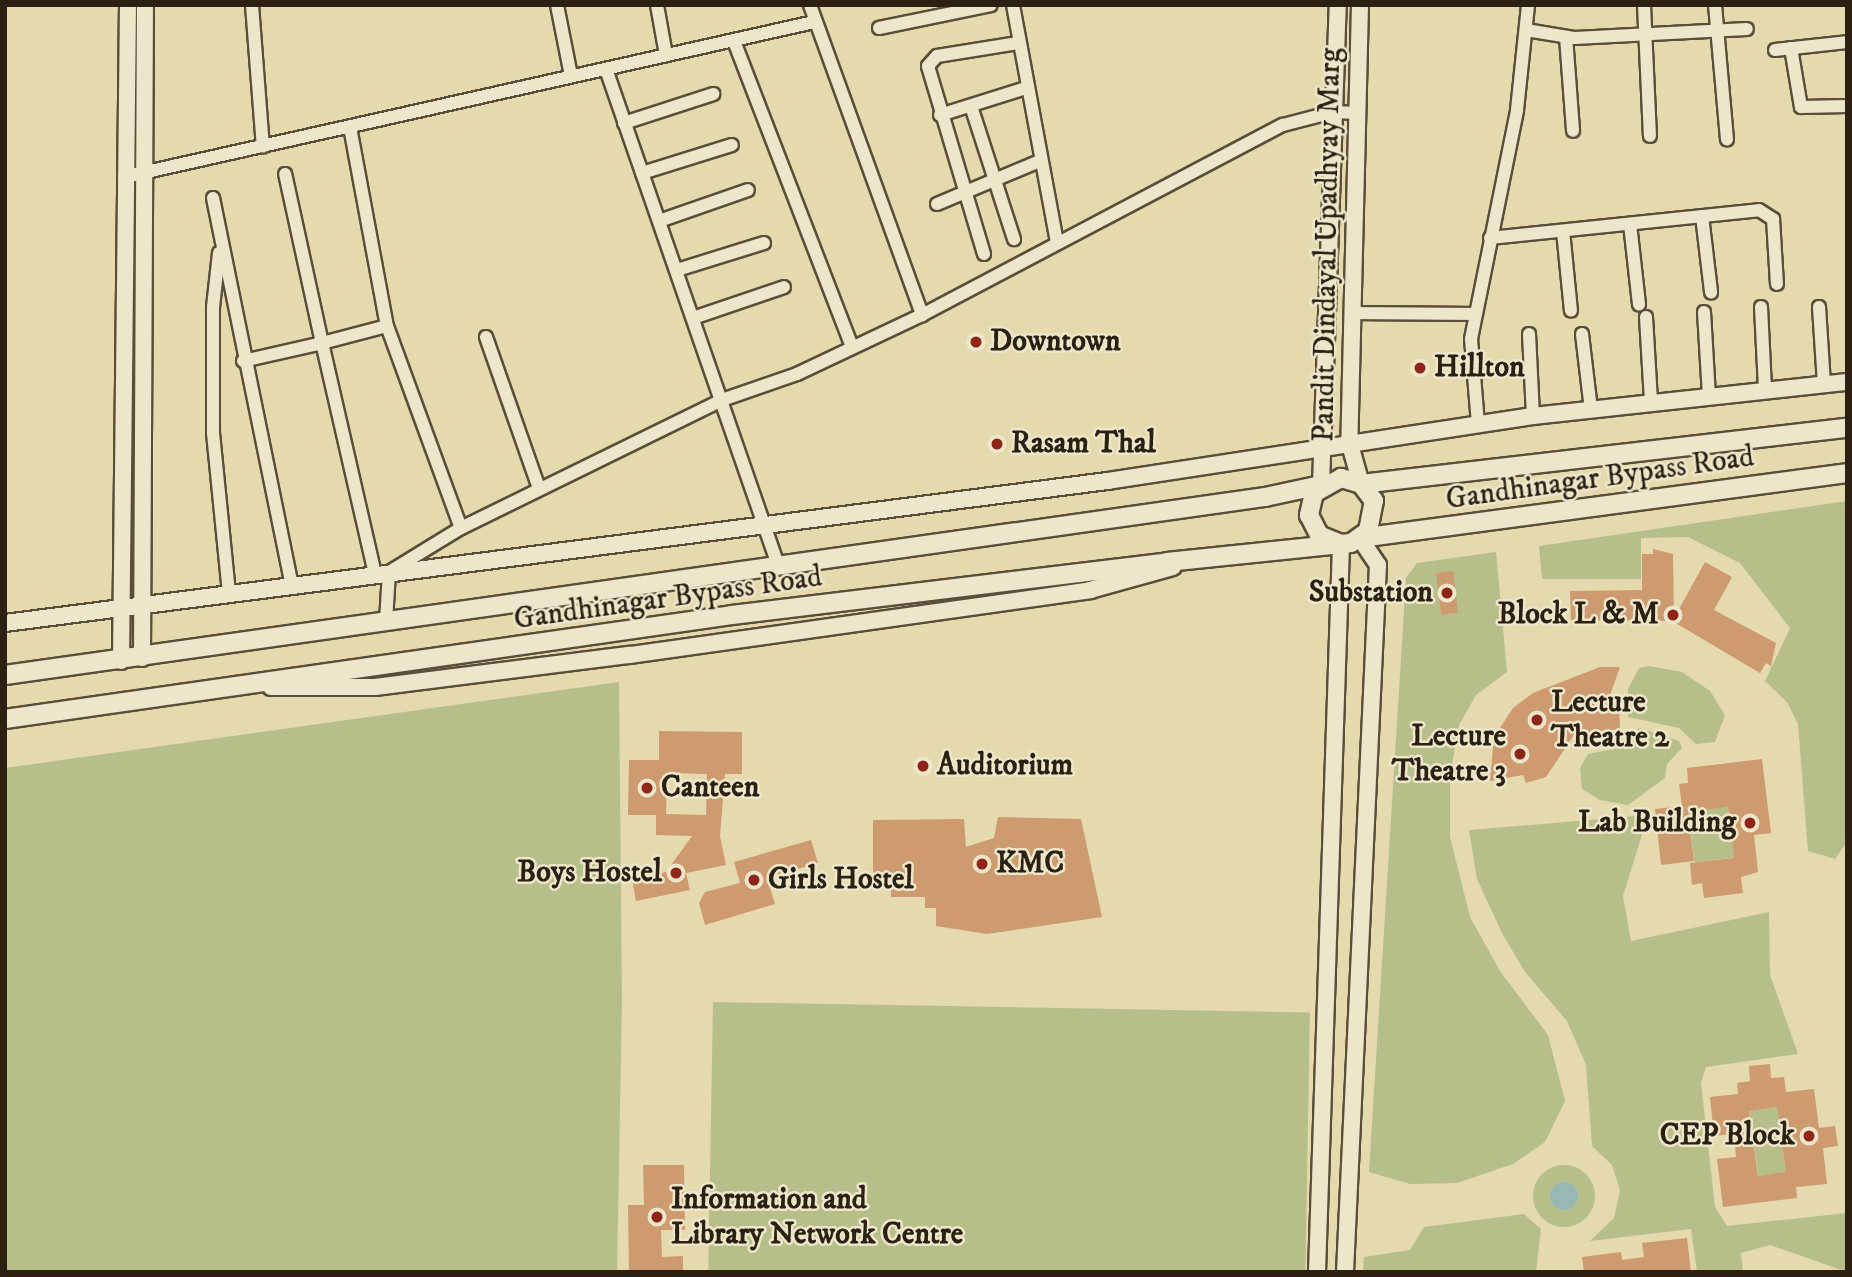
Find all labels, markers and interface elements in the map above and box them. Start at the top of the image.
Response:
street label: Pandit Dindayal Upadhyay Marg [1307,48,1349,442]
place label: Downtown [990,324,1121,360]
marker: Downtown [968,334,984,350]
place label: Hillton [1434,350,1525,386]
marker: Hillton [1412,360,1428,376]
place label: Rasam Thal [1011,426,1156,462]
marker: Rasam Thal [989,436,1005,452]
street label: Gandhinagar Bypass Road [1444,440,1756,518]
street label: Gandhinagar Bypass Road [512,560,824,638]
place label: Substation [1309,575,1433,611]
marker: Substation [1439,585,1455,601]
place label: Block L & M [1497,597,1659,633]
marker: Block L & M [1665,607,1681,623]
place label: Lecture Theatre 2 [1551,685,1669,756]
marker: Lecture Theatre 2 [1529,712,1545,728]
place label: Lecture Theatre 3 [1392,719,1506,790]
marker: Lecture Theatre 3 [1512,746,1528,762]
place label: Auditorium [937,748,1073,784]
marker: Auditorium [915,758,931,774]
place label: Canteen [661,770,759,806]
marker: Canteen [639,780,655,796]
place label: Lab Building [1578,805,1736,841]
marker: Lab Building [1742,815,1758,831]
place label: KMC [996,846,1064,882]
place label: Boys Hostel [517,855,662,891]
marker: KMC [974,856,990,872]
place label: Girls Hostel [768,862,914,898]
marker: Boys Hostel [668,865,684,881]
marker: Girls Hostel [746,872,762,888]
place label: CEP Block [1660,1118,1795,1154]
marker: CEP Block [1801,1128,1817,1144]
place label: Information and Library Network Centre [671,1182,963,1252]
marker: Information and Library Network Centre [649,1209,665,1225]

